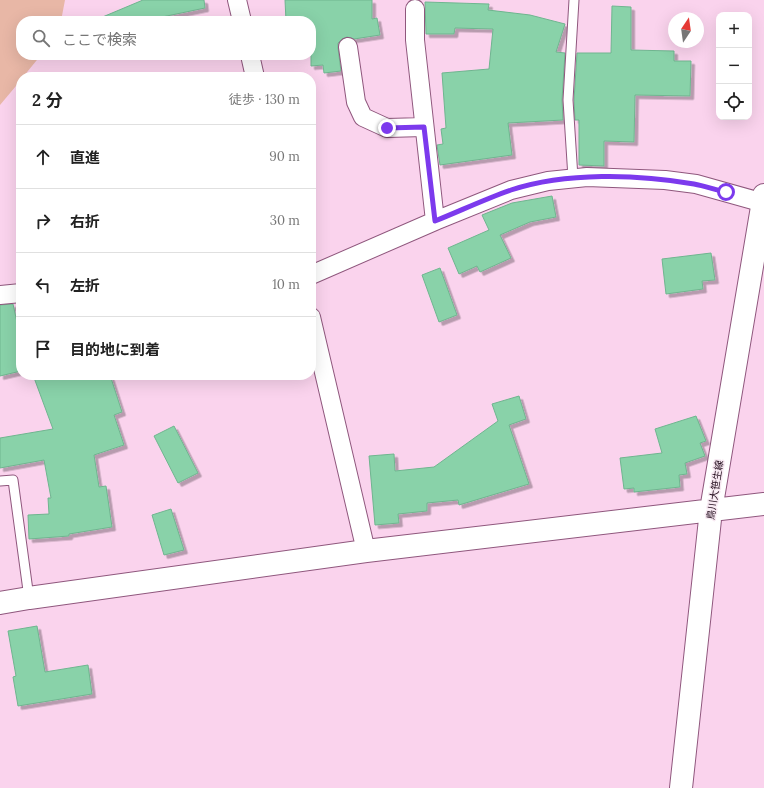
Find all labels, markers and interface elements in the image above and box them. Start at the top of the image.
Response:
north arrow [668,12,704,48]
map controls [716,12,752,120]
button: + [716,12,752,48]
search box [16,16,316,60]
icon: search [30,27,52,49]
text: ここで検索 [62,30,137,49]
button: − [716,48,752,84]
button: locate [716,84,752,120]
text: 2 分 [32,89,63,111]
text: 徒歩 · 130 m [229,91,300,108]
route end [378,119,396,137]
icon: ahead [32,146,54,168]
text: 直進 [70,148,100,167]
text: 90 m [269,148,300,165]
route start [717,183,735,201]
icon: right [32,210,54,232]
text: 右折 [70,212,100,231]
text: 30 m [270,212,300,229]
icon: left [32,274,54,296]
text: 左折 [70,276,100,295]
text: 10 m [272,276,300,293]
icon: arrive [32,338,54,360]
text: 目的地に到着 [70,340,160,359]
street label: 鳥川大笹生線 [704,459,726,521]

